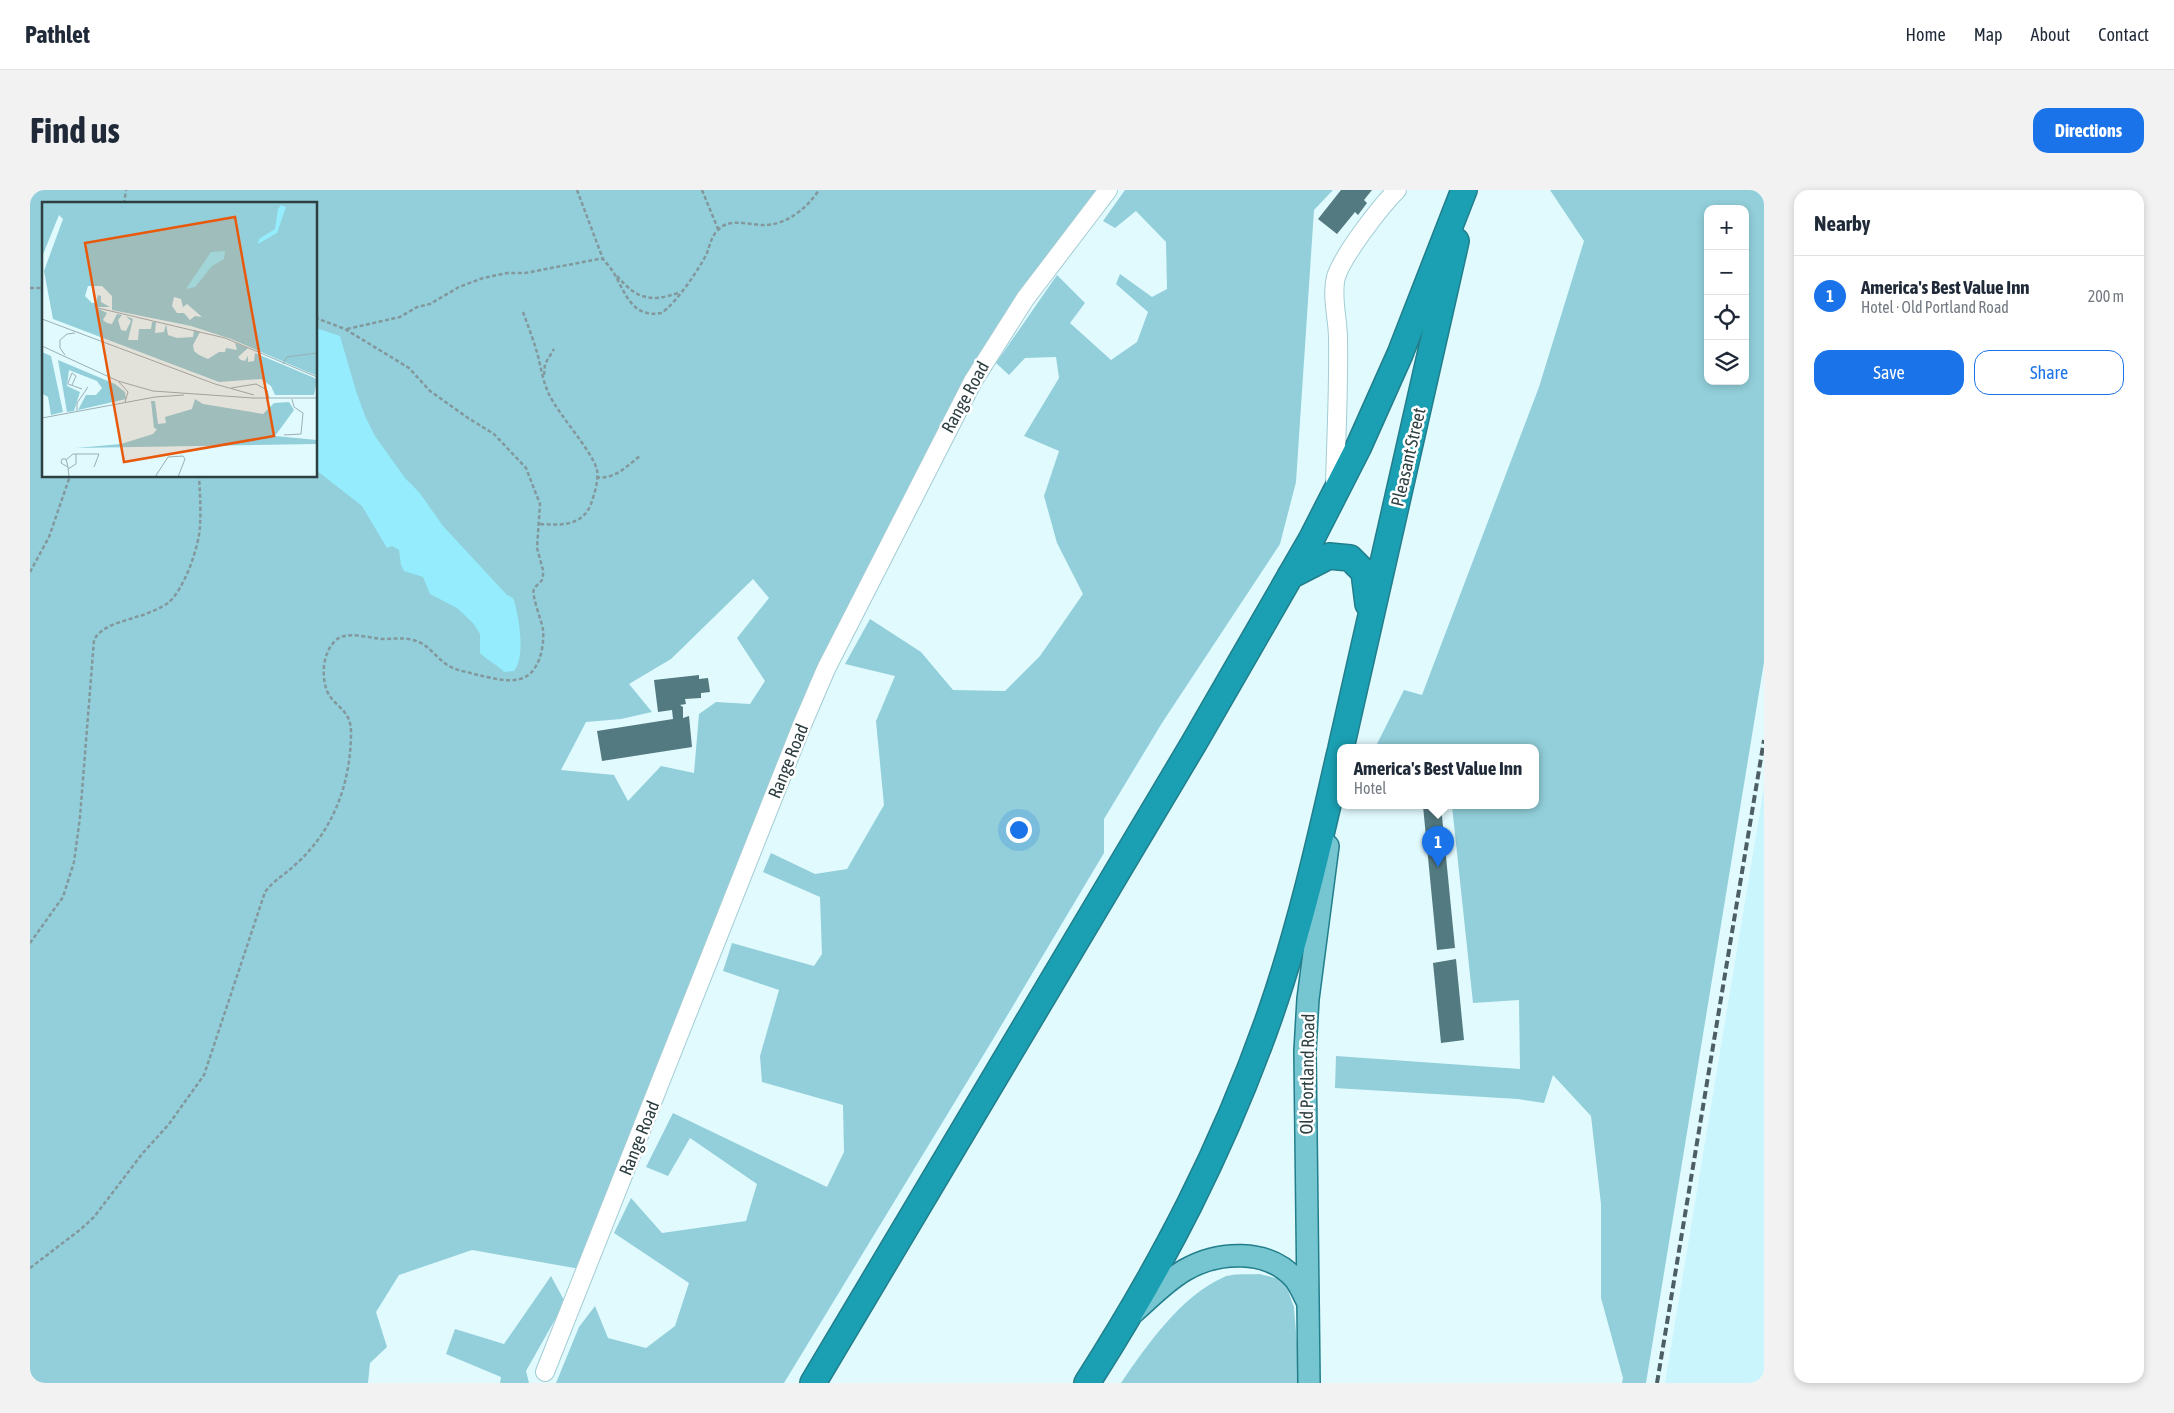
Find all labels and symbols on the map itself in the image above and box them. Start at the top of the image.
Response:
inset map [42,202,318,478]
street label: Range Road [937,358,993,436]
street label: Pleasant Street [1386,406,1430,508]
street label: Range Road [764,721,812,801]
your location [1006,817,1032,843]
pin: 1 [1422,826,1454,867]
street label: Old Portland Road [1295,1013,1319,1135]
street label: Range Road [615,1098,663,1178]

